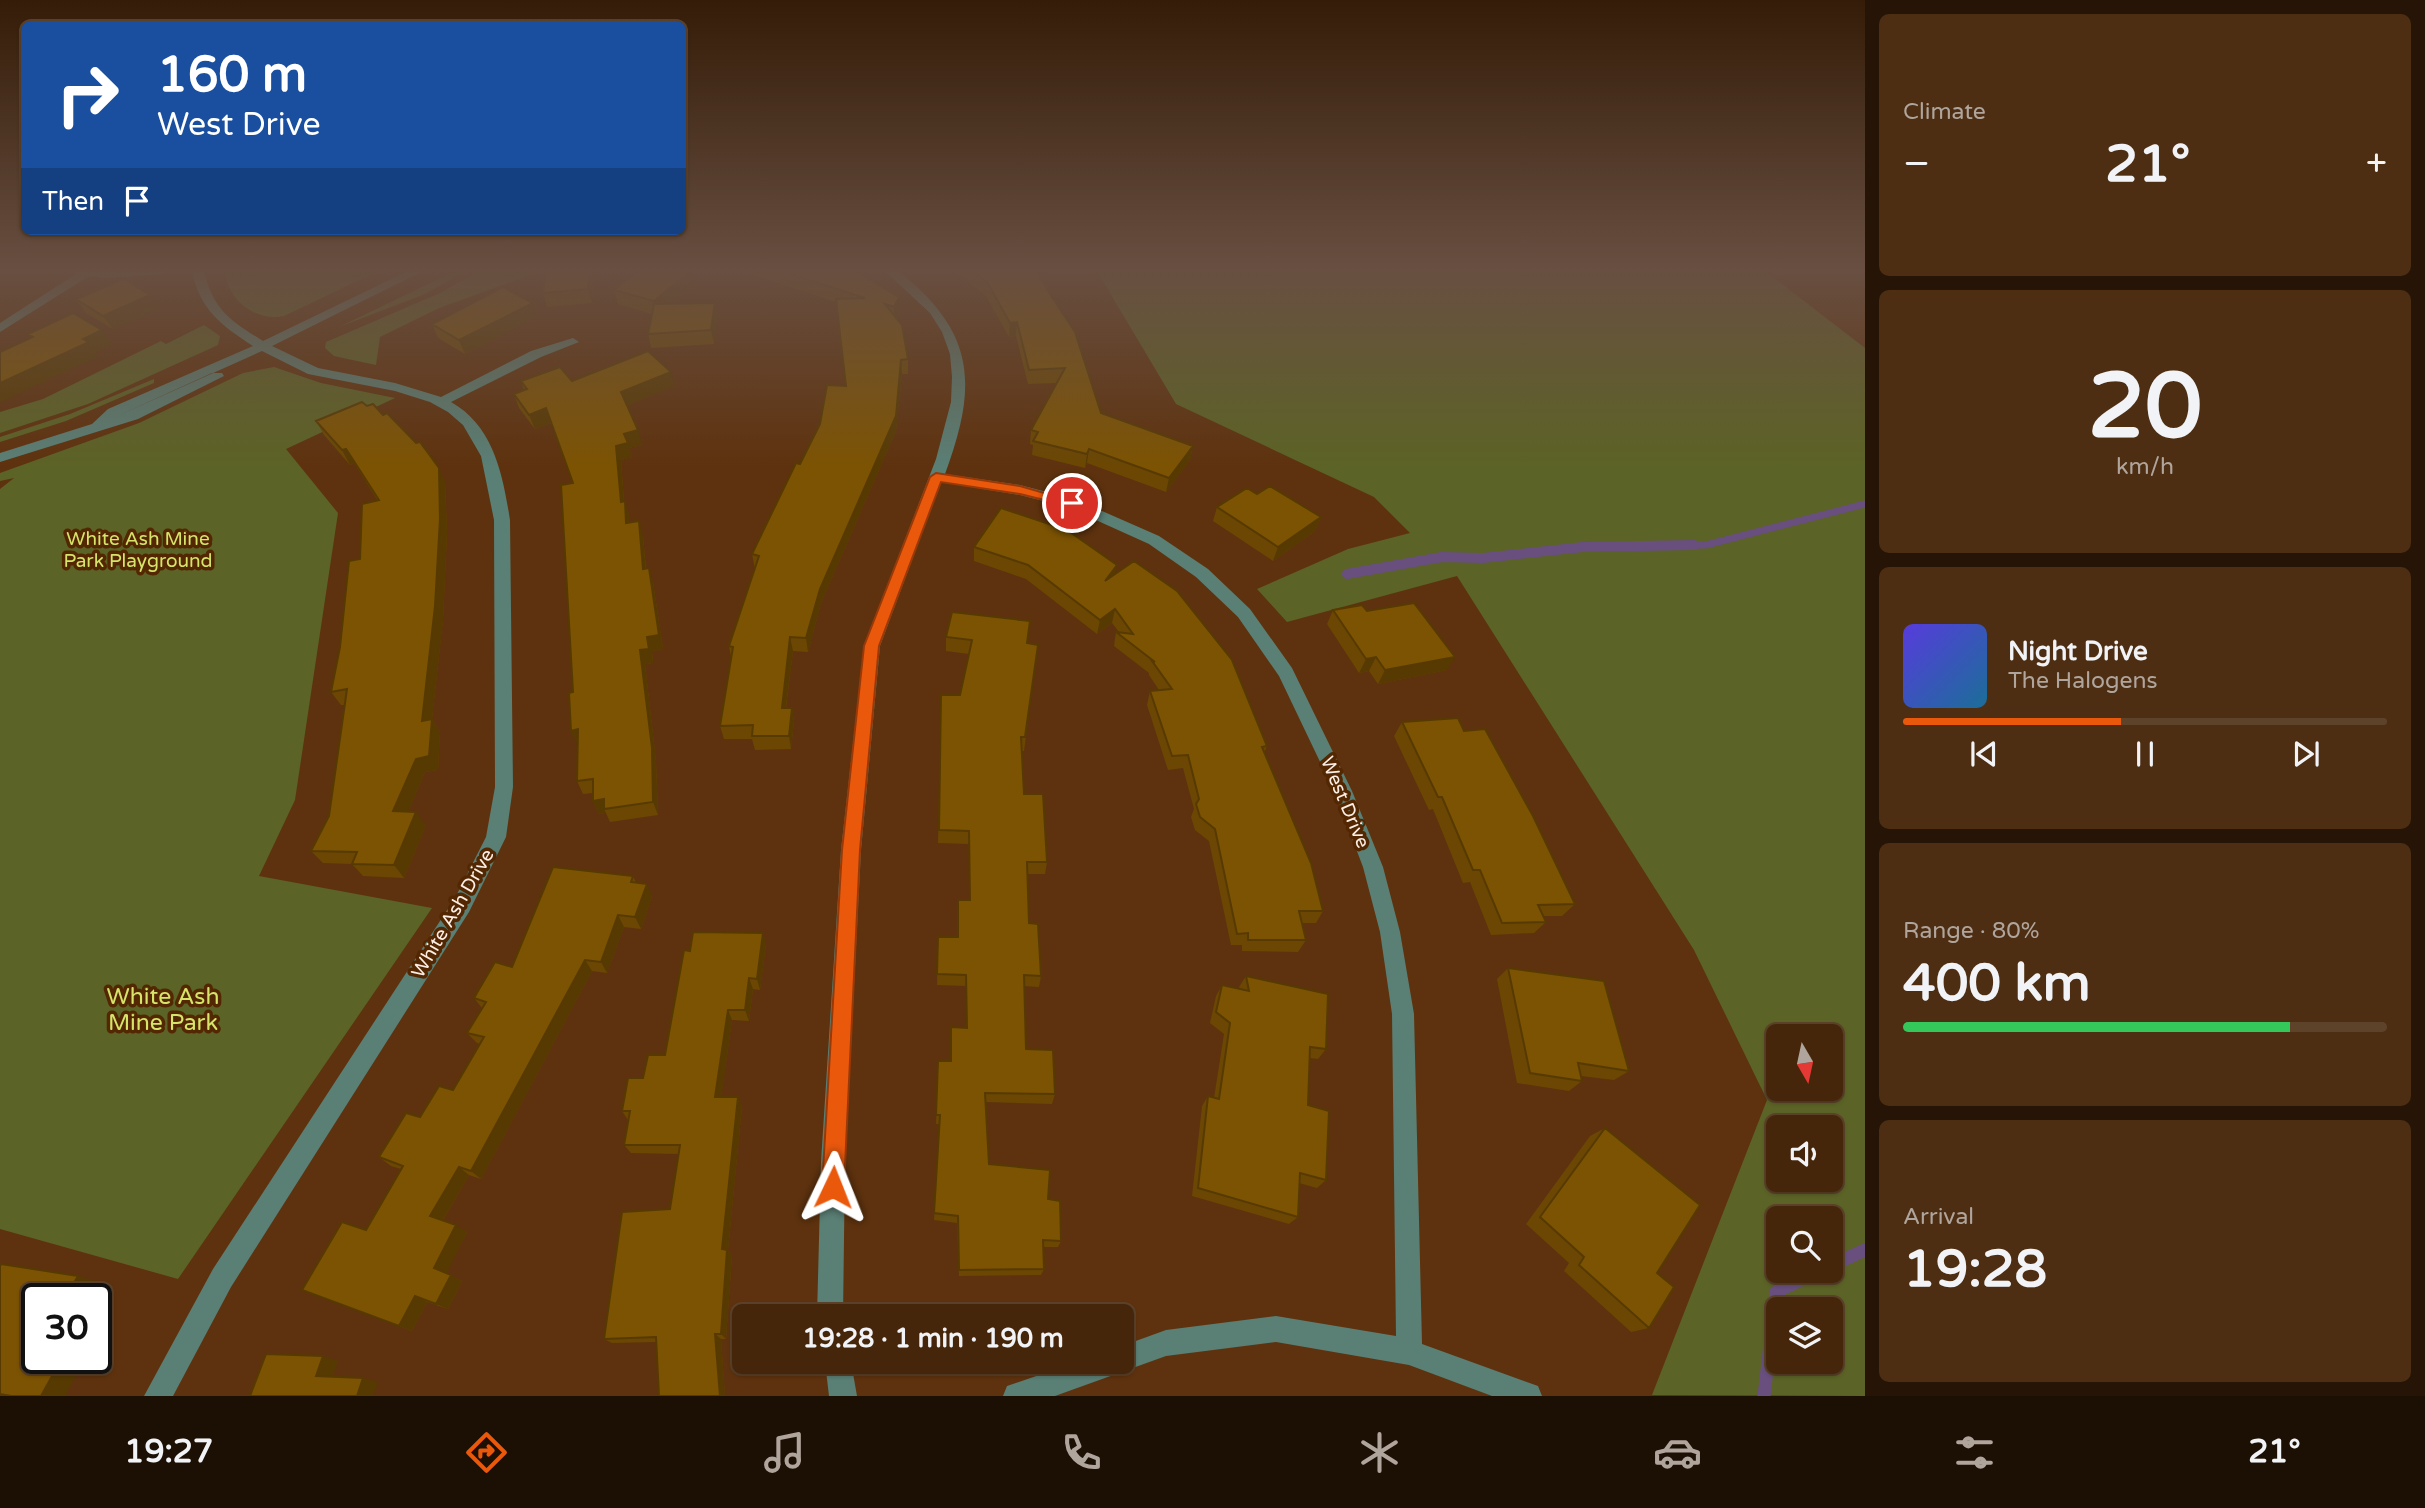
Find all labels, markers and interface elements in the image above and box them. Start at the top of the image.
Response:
text: 160 m [157,46,307,105]
icon: right [42,49,133,140]
text: Climate [1903,98,1986,126]
text: West Drive [157,106,321,144]
text: 21° [2105,133,2190,196]
text: − [1903,141,1930,187]
text: + [2366,141,2387,187]
icon: arrive [118,182,156,220]
text: Then [42,186,104,217]
text: 20 [2088,352,2202,462]
text: km/h [2116,453,2174,481]
pin [1042,473,1102,533]
icon: arrive [1053,484,1091,522]
park label: White Ash Mine Park Playground [63,528,213,572]
text: Night Drive [2008,636,2148,667]
text: The Halogens [2008,667,2157,695]
icon: previous [1965,735,2003,773]
icon: pause [2126,735,2164,773]
icon: next [2287,735,2325,773]
street label: West Drive [1316,753,1374,851]
street label: White Ash Drive [407,845,499,982]
text: Range · 80% [1903,917,2039,945]
text: 400 km [1903,952,2091,1015]
park label: White Ash Mine Park [107,983,219,1037]
north arrow [1766,1024,1843,1101]
map controls [1766,1024,1843,1374]
button: sound [1766,1115,1843,1192]
position arrow [796,1150,870,1224]
text: Arrival [1903,1203,1974,1231]
button: search [1766,1206,1843,1283]
text: 19:28 [1903,1238,2047,1301]
speed limit sign: 30 [21,1283,112,1374]
button: layers [1766,1297,1843,1374]
text: 19:28 · 1 min · 190 m [802,1323,1064,1354]
icon: directions [462,1428,511,1477]
icon: music [760,1428,809,1477]
icon: phone [1057,1428,1106,1477]
icon: climate [1355,1428,1404,1477]
icon: car [1653,1428,1702,1477]
icon: filters [1950,1428,1999,1477]
text: 19:27 [124,1433,213,1471]
text: 21° [2248,1433,2301,1471]

